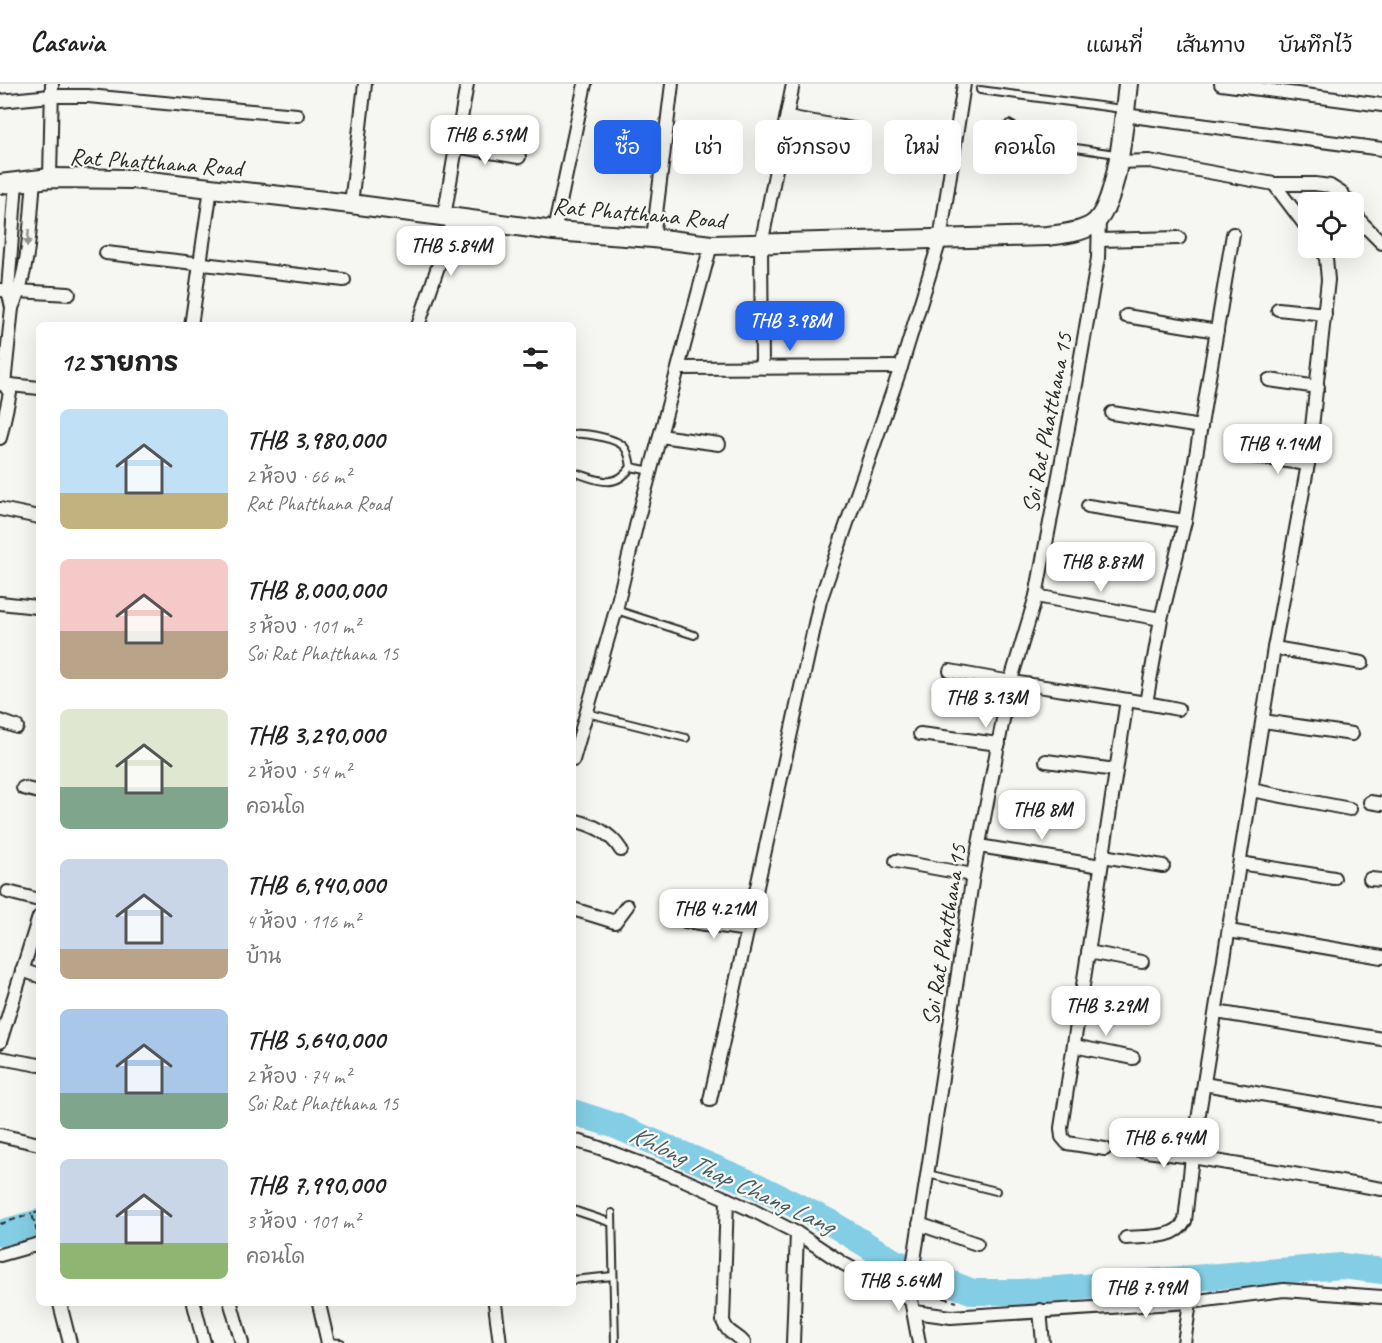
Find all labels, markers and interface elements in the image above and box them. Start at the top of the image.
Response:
text: Casavia [30,24,104,59]
text: แผนที่ [1086,32,1143,58]
text: เส้นทาง [1176,32,1245,58]
text: บันทึกไว้ [1278,32,1352,58]
pin: THB 6.59M [416,115,554,166]
chip: ซื้อ [594,120,661,174]
chip: เช่า [673,120,743,174]
chip: ตัวกรอง [755,120,872,174]
chip: ใหม่ [884,120,961,174]
chip: คอนโด [973,120,1077,174]
text: THB 6.59M [444,122,526,147]
street label: Rat Phatthana Road [69,141,247,183]
street label: Rat Phatthana Road [552,191,730,236]
map controls [1298,192,1364,258]
button: locate [1298,192,1364,258]
pin: THB 5.84M [382,226,520,277]
one-way arrow [23,229,33,248]
text: THB 5.84M [410,233,492,258]
pin: THB 3.98M [721,301,859,352]
text: THB 3.98M [749,308,831,333]
street label: Soi Rat Phatthana 15 [1015,329,1079,516]
icon: filters [519,342,552,375]
text: 12 รายการ [60,346,178,379]
text: THB 3,980,000 [246,423,385,456]
pin: THB 4.14M [1209,424,1347,475]
text: THB 4.14M [1237,431,1319,456]
icon: home [108,433,180,505]
text: 2 ห้อง · 66 m² [246,464,351,489]
text: Rat Phatthana Road [246,491,390,516]
pin: THB 8.87M [1032,542,1170,593]
text: THB 8.87M [1060,549,1142,574]
text: THB 8,000,000 [246,573,385,606]
icon: home [108,583,180,655]
text: 3 ห้อง · 101 m² [246,614,360,639]
text: Soi Rat Phatthana 15 [246,641,398,666]
pin: THB 3.13M [917,678,1055,729]
text: THB 3.13M [945,685,1027,710]
text: THB 3,290,000 [246,718,385,751]
icon: home [108,733,180,805]
text: 2 ห้อง · 54 m² [246,759,351,784]
pin: THB 8M [993,790,1091,841]
text: คอนโด [246,794,305,819]
text: THB 8M [1012,797,1072,822]
street label: Soi Rat Phatthana 15 [915,841,973,1028]
text: THB 6,940,000 [246,868,385,901]
icon: home [108,883,180,955]
pin: THB 4.21M [645,889,783,940]
text: THB 4.21M [673,896,755,921]
text: 4 ห้อง · 116 m² [246,909,360,934]
text: บ้าน [246,944,281,969]
pin: THB 3.29M [1037,986,1175,1037]
text: THB 3.29M [1065,993,1147,1018]
text: THB 5,640,000 [246,1023,385,1056]
icon: home [108,1033,180,1105]
text: 2 ห้อง · 74 m² [246,1064,351,1089]
text: Soi Rat Phatthana 15 [246,1091,398,1116]
water label: Khlong Thap Chang Lang [624,1118,843,1243]
pin: THB 6.94M [1095,1118,1233,1169]
text: THB 6.94M [1123,1125,1205,1150]
text: THB 7,990,000 [246,1168,384,1201]
icon: home [108,1183,180,1255]
text: 3 ห้อง · 101 m² [246,1209,360,1234]
text: คอนโด [246,1244,305,1269]
pin: THB 5.64M [830,1261,968,1312]
text: THB 5.64M [858,1268,940,1293]
pin: THB 7.99M [1077,1268,1215,1319]
text: THB 7.99M [1106,1275,1186,1300]

